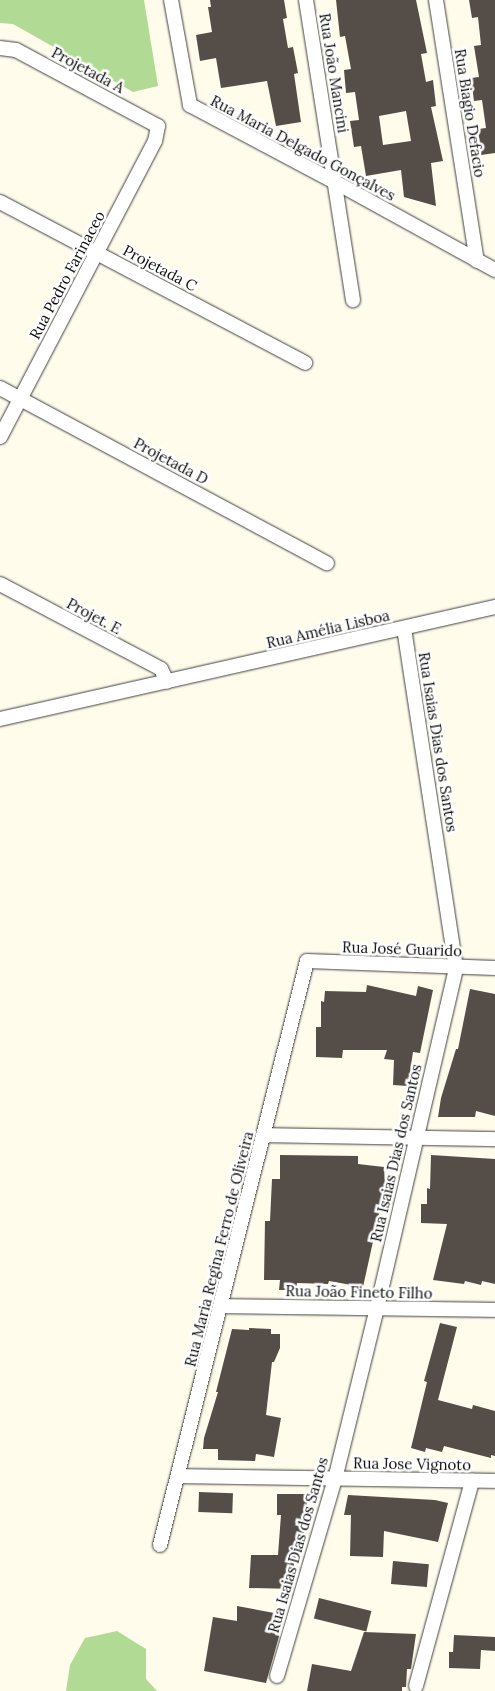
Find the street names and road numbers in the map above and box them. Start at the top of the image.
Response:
street label: Rua João Mancini [316,12,352,134]
street label: Projetada A [49,43,127,97]
street label: Rua Biagio Defacio [451,47,489,179]
street label: Rua Maria Delgado Gonçalves [208,92,398,204]
street label: Rua Pedro Farinaceo [26,208,108,342]
street label: Projetada C [120,241,200,295]
street label: Projetada D [131,434,211,488]
street label: Projet. E [64,594,124,638]
street label: Rua Amélia Lisboa [265,606,391,652]
street label: Rua Isaias Dias dos Santos [415,651,461,833]
street label: Rua José Guarido [342,938,462,960]
street label: Rua Isaias Dias dos Santos [367,1062,425,1244]
street label: Rua Maria Regina Ferro de Oliveira [181,1129,257,1369]
street label: Rua João Fineto Filho [285,1282,433,1302]
street label: Rua Jose Vignoto [353,1454,471,1474]
street label: Rua Isaias Dias dos Santos [264,1455,332,1635]

